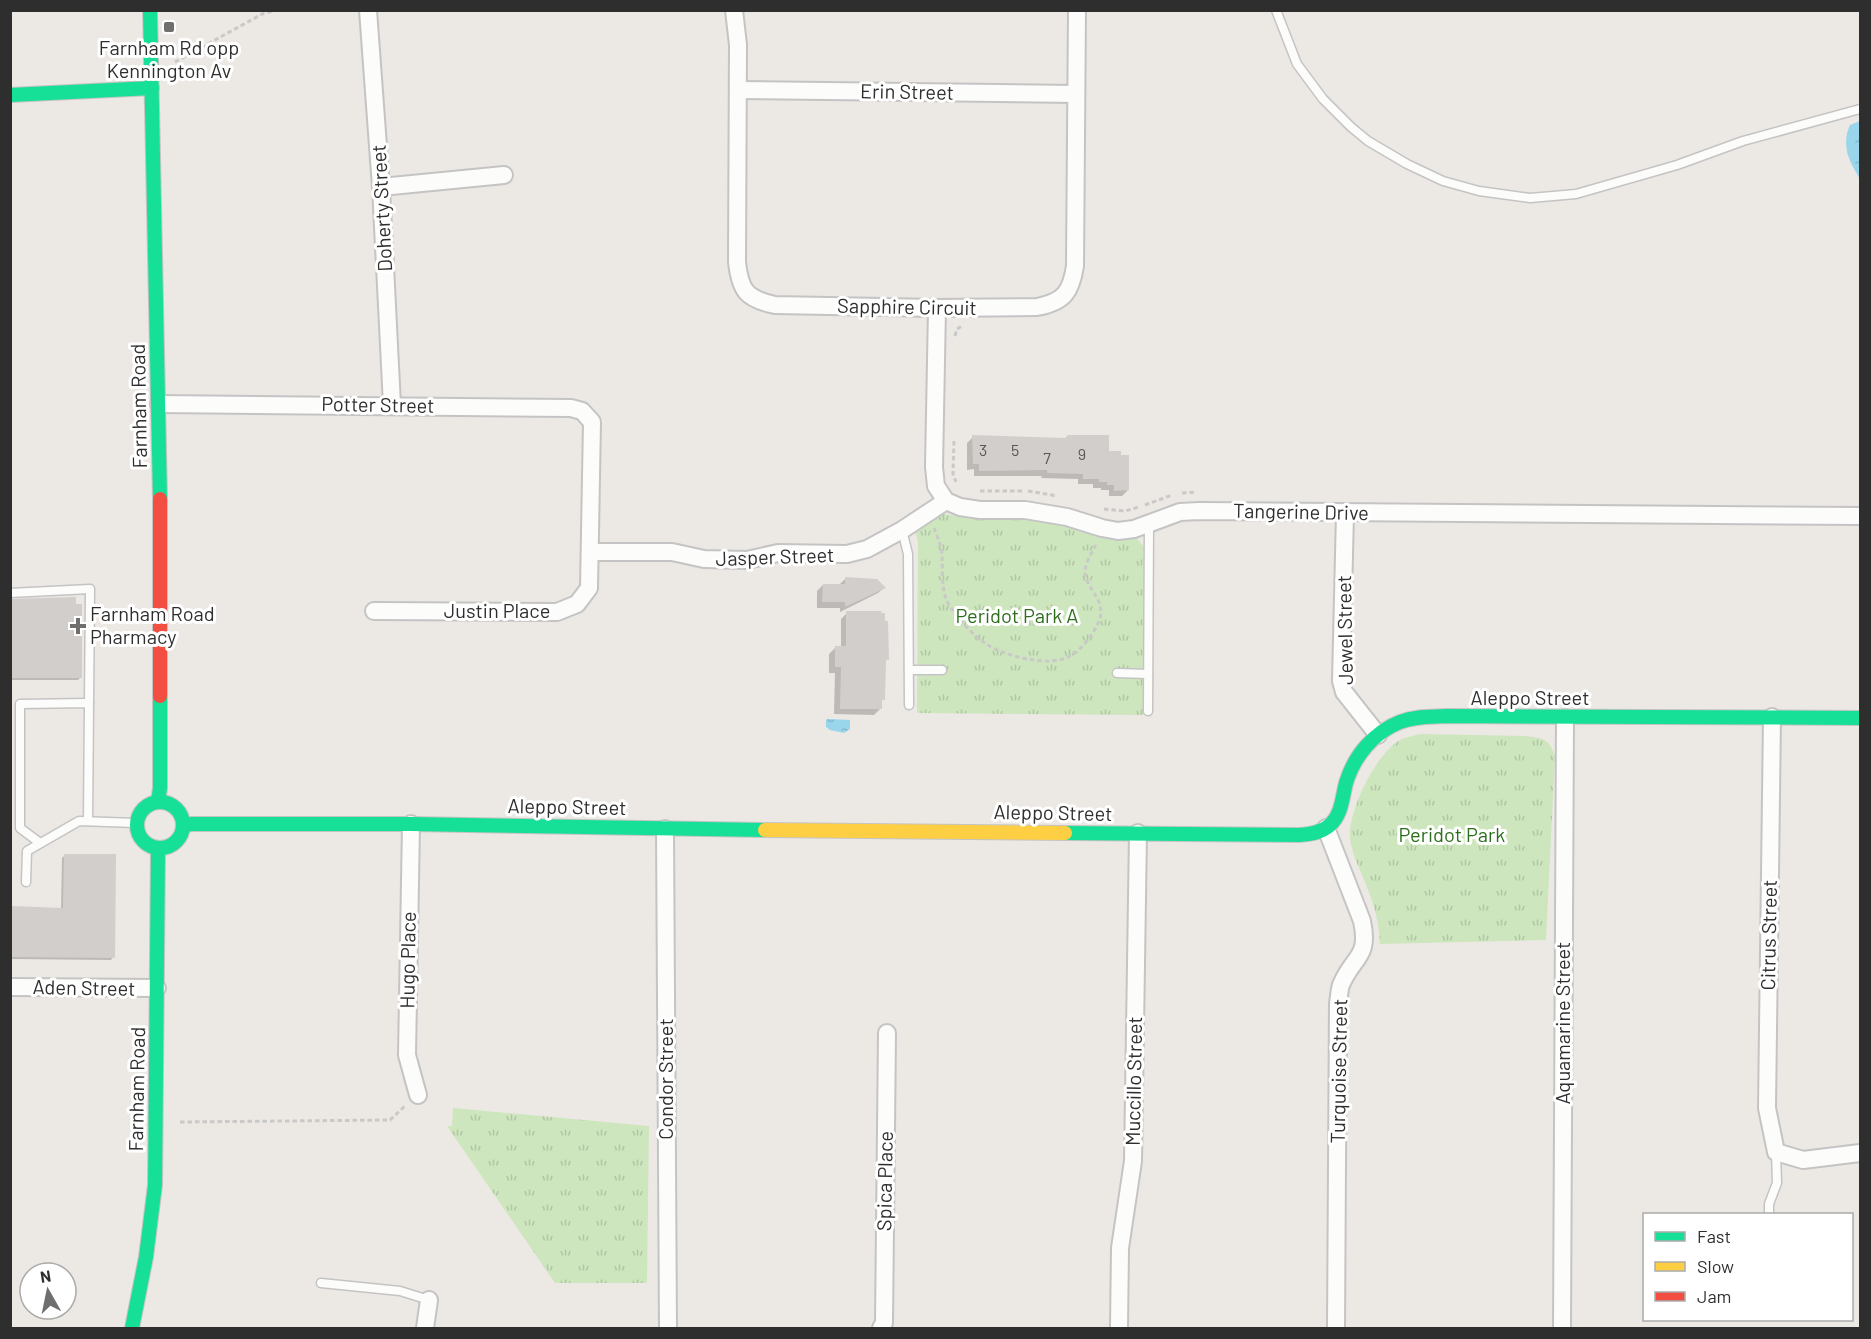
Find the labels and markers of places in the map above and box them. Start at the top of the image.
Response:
marker: Farnham Rd opp Kennington Av [162,20,176,34]
place label: Farnham Rd opp Kennington Av [99,35,239,82]
place label: Farnham Road Pharmacy [90,601,215,648]
marker: Farnham Road Pharmacy [71,619,85,633]

